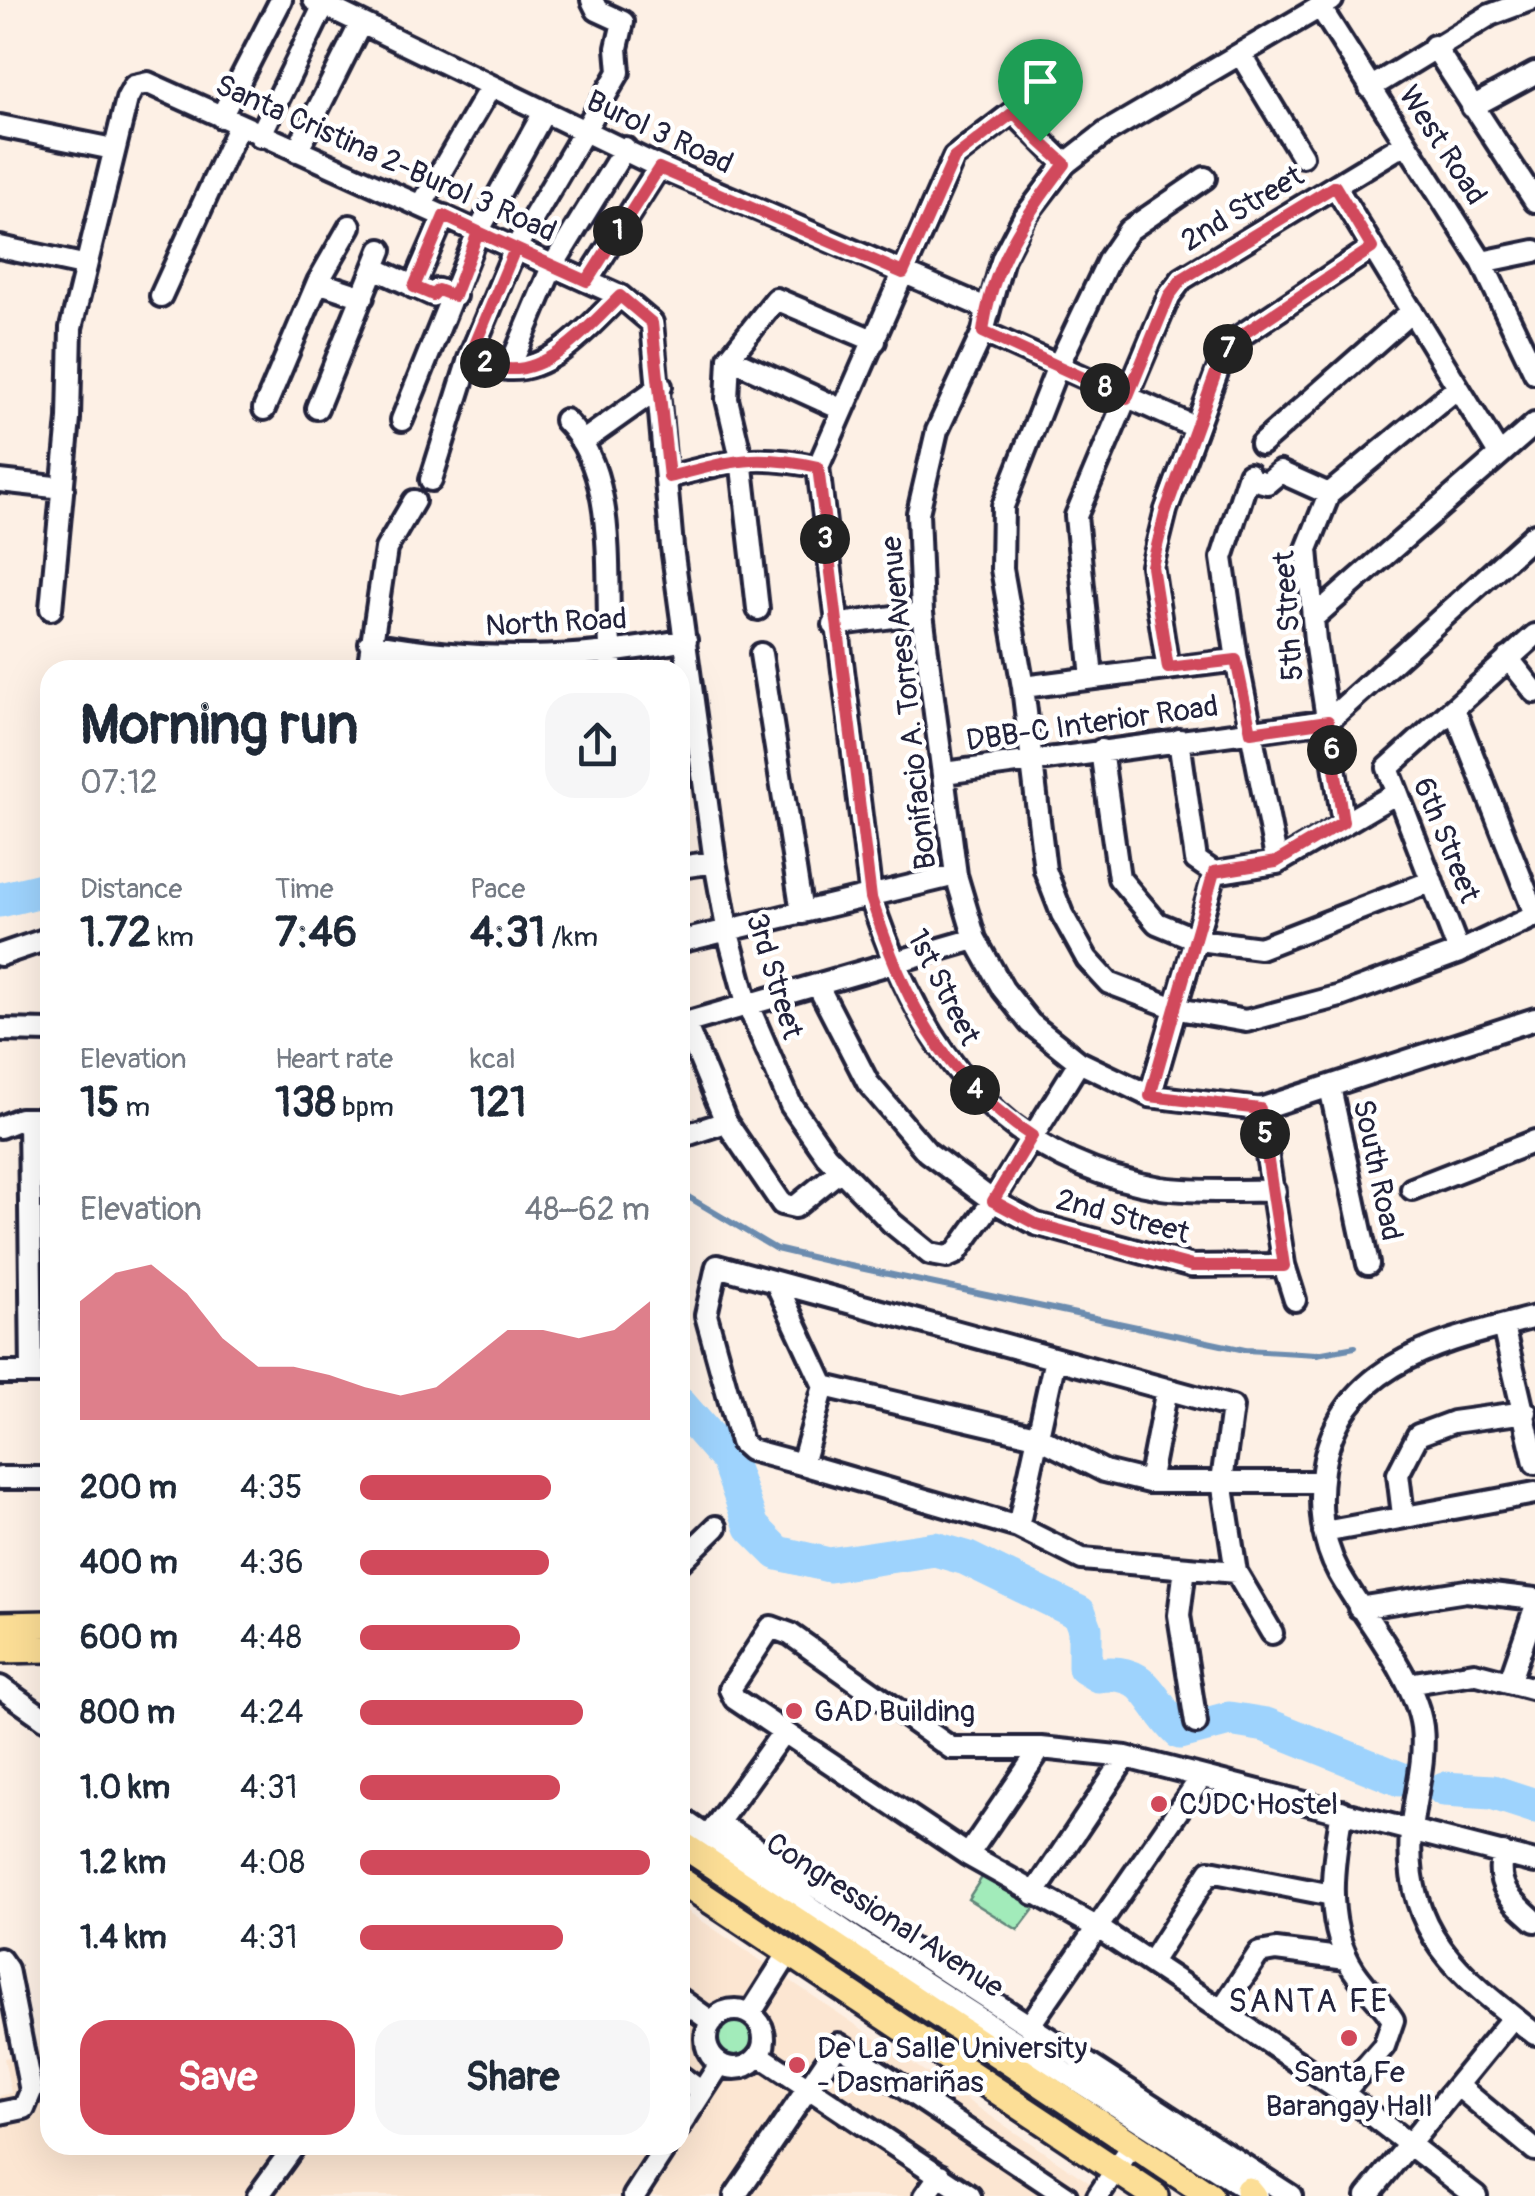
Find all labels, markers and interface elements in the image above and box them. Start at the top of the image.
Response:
pin [998,39,1083,142]
icon: arrive [1013,54,1068,109]
street label: Santa Cristina 2-Burol 3 Road [210,66,562,250]
street label: West Road [1390,79,1495,212]
street label: Burol 3 Road [581,82,739,182]
street label: 2nd Street [1174,157,1311,259]
pin: 1 [593,206,643,256]
text: 1 [613,213,623,248]
pin: 7 [1203,324,1253,374]
text: 7 [1221,331,1235,366]
pin: 2 [460,338,510,388]
text: 2 [477,345,493,380]
pin: 8 [1080,363,1130,413]
text: 8 [1098,370,1112,405]
pin: 3 [800,514,850,564]
text: 3 [817,521,833,556]
street label: Bonifacio A. Torres Avenue [873,534,944,871]
street label: 5th Street [1265,549,1311,682]
street label: North Road [484,600,628,645]
street label: DBB-C Interior Road [964,687,1220,759]
text: Morning run [80,691,358,760]
button: share [545,693,650,798]
pin: 6 [1307,725,1357,775]
text: 6 [1324,732,1340,767]
text: 07:12 [80,763,158,803]
street label: 6th Street [1405,772,1489,909]
text: Distance [80,872,182,907]
text: Time [275,872,334,907]
text: Pace [470,872,525,907]
text: 1.72 [80,907,151,959]
text: 7:46 [275,907,357,959]
text: 4:31 [470,907,545,959]
street label: 3rd Street [738,909,811,1044]
text: km [151,920,194,955]
text: /km [545,920,598,955]
street label: 1st Street [899,923,989,1052]
text: Elevation [80,1042,187,1077]
text: Heart rate [275,1042,393,1077]
text: kcal [470,1042,516,1077]
pin: 4 [950,1065,1000,1115]
text: 4 [967,1072,983,1107]
text: 15 [80,1077,119,1129]
text: 138 [275,1077,336,1129]
text: 121 [470,1077,526,1129]
text: m [119,1090,150,1125]
text: bpm [336,1090,394,1125]
street label: South Road [1344,1096,1411,1244]
pin: 5 [1240,1109,1290,1159]
text: 5 [1257,1116,1273,1151]
street label: 2nd Street [1052,1181,1194,1252]
text: Elevation [80,1190,202,1230]
text: 48–62 m [525,1190,650,1230]
text: 200 m [80,1468,177,1508]
text: 4:35 [240,1468,302,1508]
text: 400 m [80,1543,178,1583]
text: 4:36 [240,1543,304,1583]
text: 600 m [80,1618,178,1658]
text: 4:48 [240,1618,302,1658]
text: 800 m [80,1693,175,1733]
text: 4:24 [240,1693,304,1733]
place label: GAD Building [814,1693,975,1730]
marker: GAD Building [783,1700,805,1722]
text: 1.0 km [80,1768,170,1808]
text: 4:31 [240,1768,297,1808]
place label: CJDC Hostel [1179,1786,1338,1823]
marker: CJDC Hostel [1148,1793,1170,1815]
street label: Congressional Avenue [759,1825,1011,2006]
text: 1.2 km [80,1843,166,1883]
text: 4:08 [240,1843,305,1883]
text: 1.4 km [80,1918,167,1958]
text: 4:31 [240,1918,297,1958]
district label: SANTA FE [1228,1982,1390,2022]
button: Save [80,2020,355,2135]
button: Share [375,2020,650,2135]
marker: Santa Fe Barangay Hall [1338,2027,1360,2049]
place label: De La Salle University - Dasmariñas [817,2030,1087,2101]
marker: De La Salle University - Dasmariñas [786,2054,808,2076]
place label: Santa Fe Barangay Hall [1265,2054,1433,2125]

